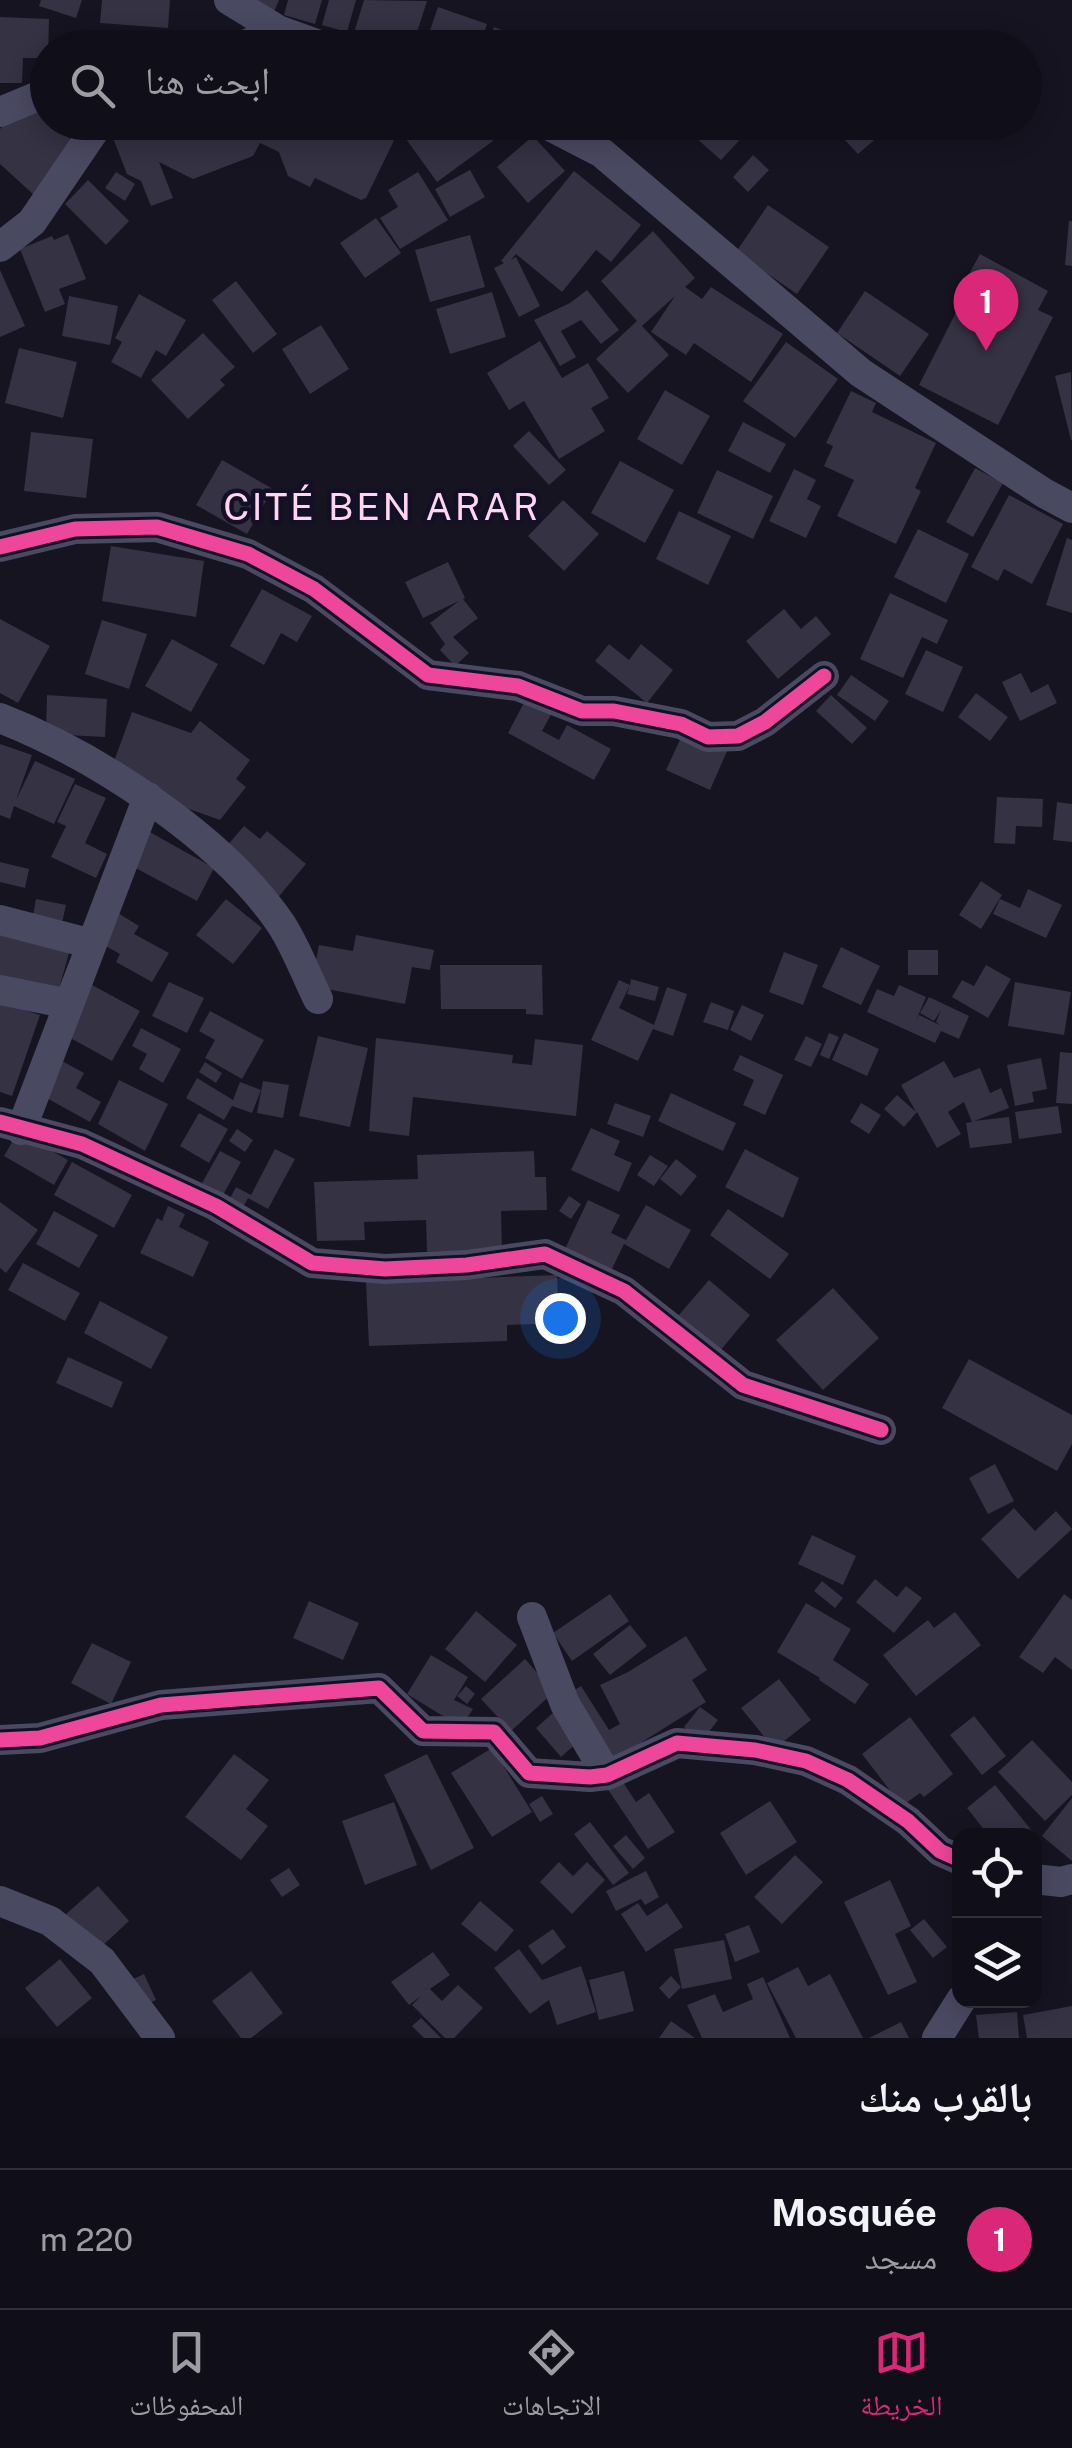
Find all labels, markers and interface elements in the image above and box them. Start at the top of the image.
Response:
search box [30,30,1042,140]
icon: search [65,58,120,113]
text: ابحث هنا [145,58,270,103]
pin: 1 [954,268,1018,351]
district label: CITÉ BEN ARAR [223,484,541,529]
your location [535,1293,586,1344]
map controls [952,1828,1042,2008]
button: locate [952,1828,1042,1918]
button: layers [952,1918,1042,2008]
text: بالقرب منك [859,2072,1032,2121]
text: Mosquée [771,2190,937,2235]
text: 220 m [40,2221,133,2258]
text: 1 [993,2221,1006,2258]
text: مسجد [865,2239,937,2276]
tab: المحفوظات [129,2325,243,2433]
tab: الاتجاهات [502,2325,601,2433]
tab: الخريطة [860,2325,943,2433]

